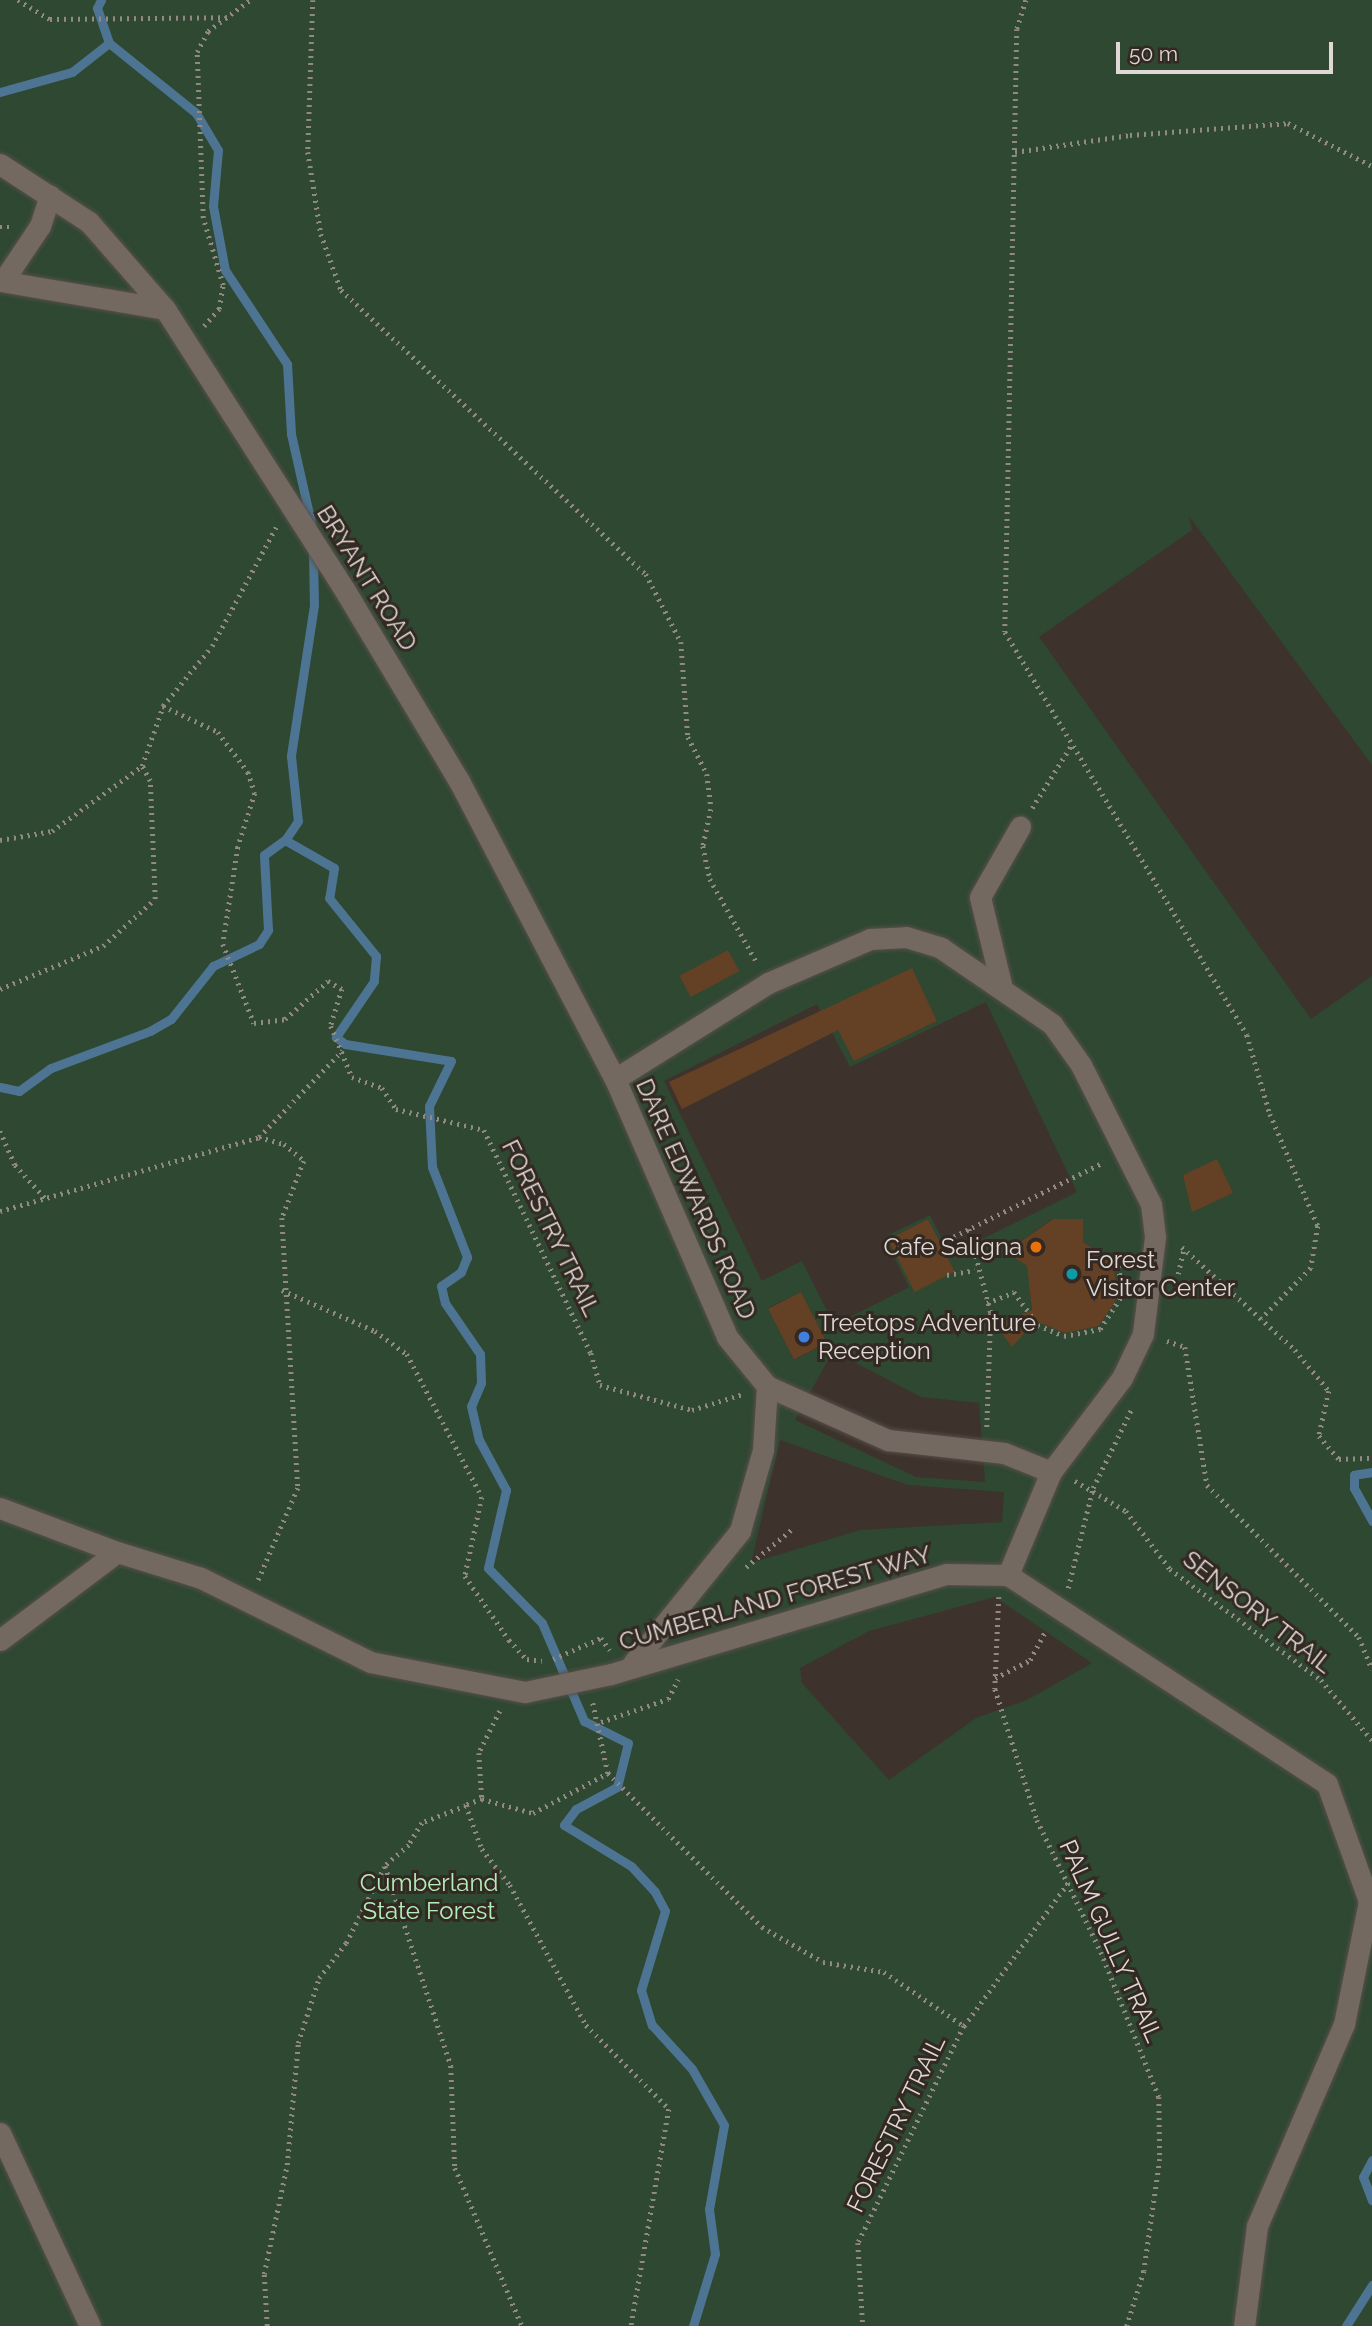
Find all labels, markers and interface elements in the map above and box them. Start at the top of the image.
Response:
scale bar [1120,28,1337,72]
text: 50 m [1129,41,1178,66]
street label: BRYANT ROAD [311,500,423,656]
street label: DARE EDWARDS ROAD [630,1074,762,1324]
street label: FORESTRY TRAIL [495,1134,607,1322]
place label: Cafe Saligna [883,1233,1022,1261]
marker: Cafe Saligna [1028,1239,1044,1255]
place label: Forest Visitor Center [1086,1246,1236,1302]
marker: Forest Visitor Center [1064,1266,1080,1282]
place label: Treetops Adventure Reception [818,1309,1037,1365]
marker: Treetops Adventure Reception [796,1329,812,1345]
street label: CUMBERLAND FOREST WAY [615,1539,935,1657]
street label: SENSORY TRAIL [1177,1544,1339,1680]
street label: PALM GULLY TRAIL [1053,1835,1169,2047]
park label: Cumberland State Forest [360,1869,498,1925]
street label: FORESTRY TRAIL [840,2030,952,2218]

